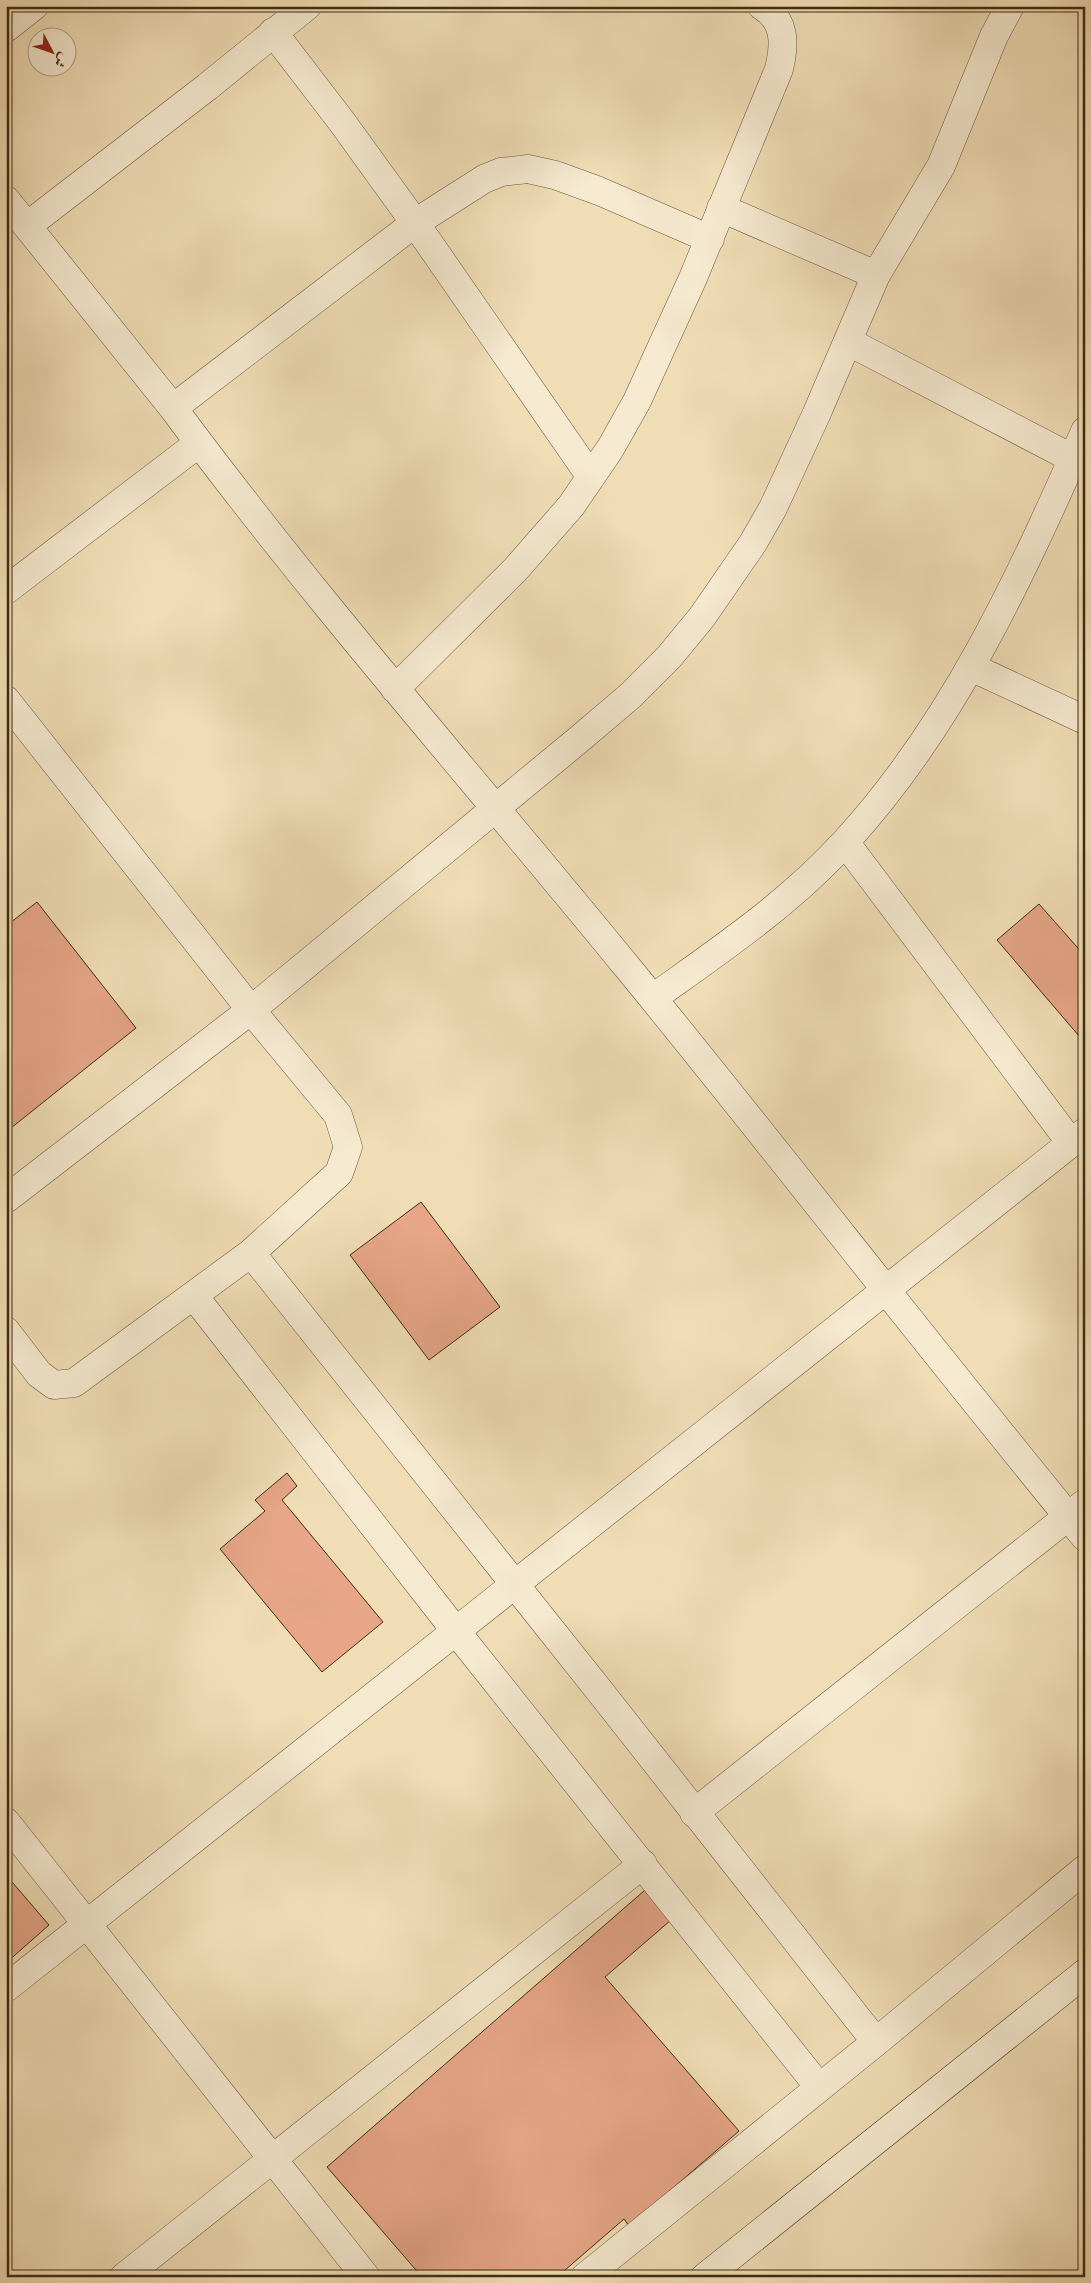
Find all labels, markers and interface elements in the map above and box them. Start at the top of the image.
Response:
north arrow [28,28,78,78]
text: ش [50,49,73,72]

